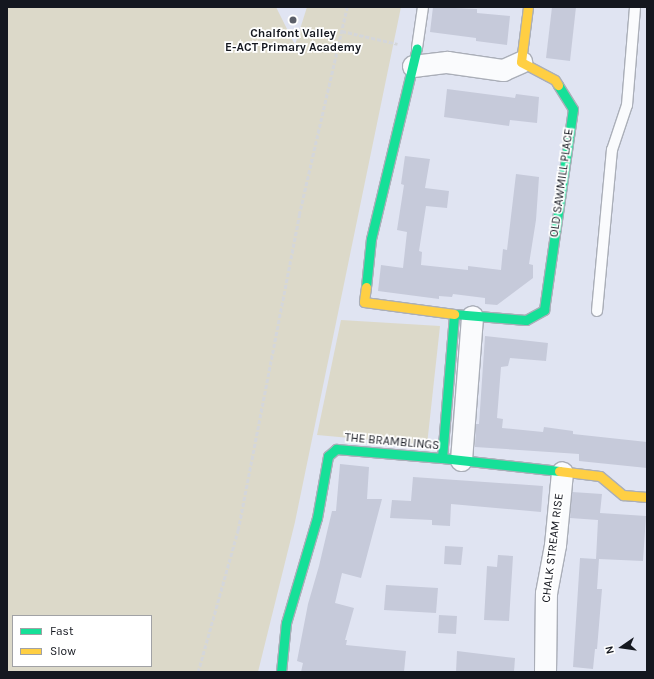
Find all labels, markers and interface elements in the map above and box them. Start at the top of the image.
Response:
marker: Chalfont Valley E-ACT Primary Academy [288,15,298,25]
place label: Chalfont Valley E-ACT Primary Academy [225,27,361,55]
street label: OLD SAWMILL PLACE [547,128,577,238]
street label: THE BRAMBLINGS [344,431,440,453]
street label: CHALK STREAM RISE [539,493,567,603]
legend [12,615,152,667]
text: Fast [50,624,73,638]
north arrow [602,627,642,667]
text: Slow [50,644,76,658]
text: N [603,645,617,655]

